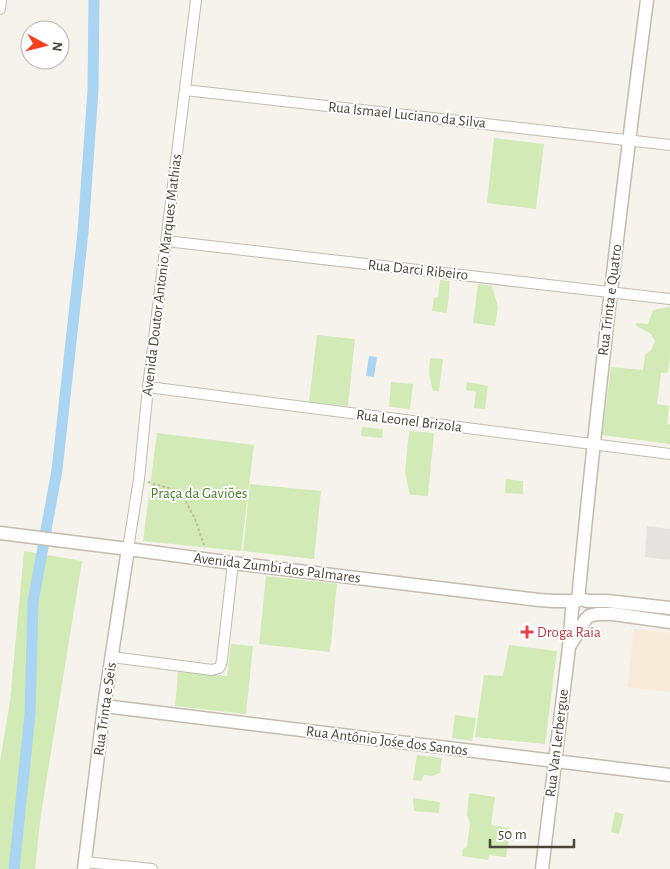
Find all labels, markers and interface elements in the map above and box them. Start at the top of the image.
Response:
north arrow [20,20,70,70]
text: N [49,41,64,52]
street label: Rua Ismael Luciano da Silva [327,99,487,131]
street label: Avenida Doutor Antonio Marques Mathias [140,153,184,397]
street label: Rua Trinta e Quatro [596,243,624,357]
street label: Rua Darci Ribeiro [367,257,469,283]
street label: Rua Leonel Brizola [355,407,463,435]
park label: Praça da Gaviões [151,486,247,501]
street label: Avenida Zumbi dos Palmares [193,550,361,586]
place label: Droga Raia [537,625,601,640]
marker: Droga Raia [521,626,533,638]
street label: Rua Trinta e Seis [91,661,119,757]
street label: Rua Van Lerbergue [543,688,571,798]
street label: Rua Antônio Jośe dos Santos [305,724,469,758]
scale bar [490,816,574,848]
text: 50 m [498,827,527,842]

